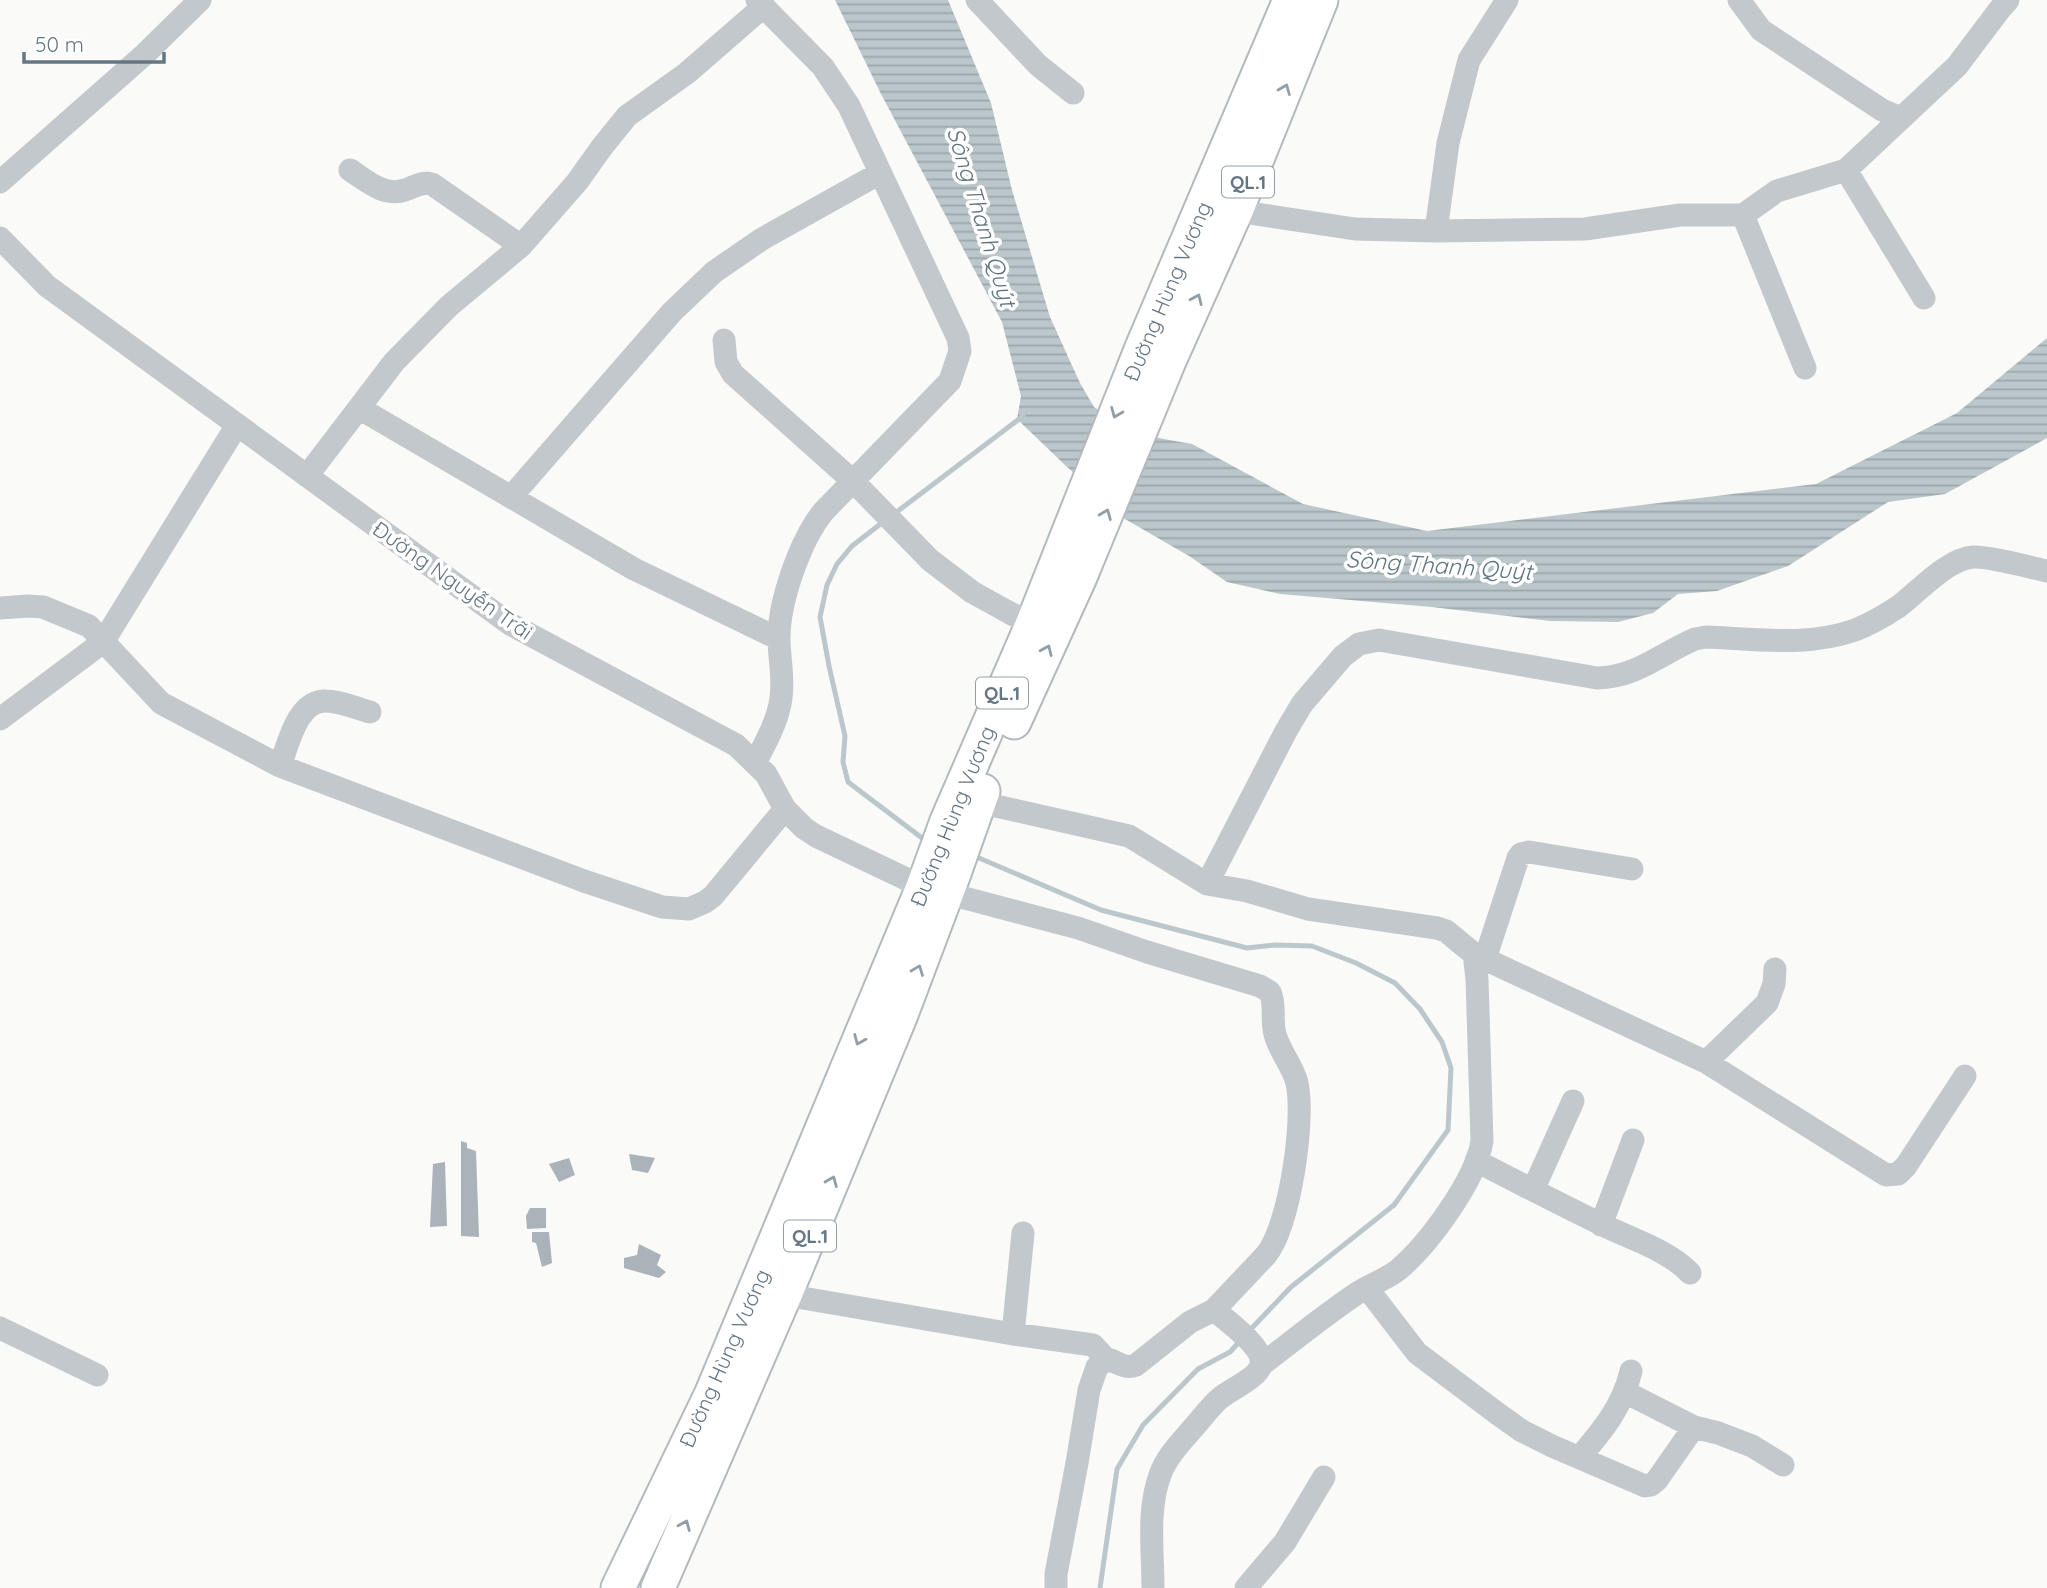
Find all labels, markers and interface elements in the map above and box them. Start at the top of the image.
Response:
scale bar [24,21,164,65]
text: 50 m [35,31,84,57]
one-way arrow [1277,84,1291,96]
water label: Sông Thanh Quýt [941,124,1024,312]
road number: QL.1 [1222,166,1274,198]
street label: Đường Hùng Vương [1117,197,1217,385]
one-way arrow [1189,294,1203,306]
one-way arrow [1110,406,1124,419]
one-way arrow [1098,509,1112,522]
street label: Đường Nguyễn Trãi [368,515,538,645]
water label: Sông Thanh Quýt [1345,544,1535,586]
one-way arrow [1039,645,1053,657]
road number: QL.1 [976,678,1028,708]
street label: Đường Hùng Vương [904,722,1000,910]
one-way arrow [909,965,923,977]
one-way arrow [853,1033,867,1045]
one-way arrow [824,1176,838,1188]
road number: QL.1 [784,1220,836,1252]
street label: Đường Hùng Vương [673,1265,775,1451]
one-way arrow [677,1520,691,1533]

